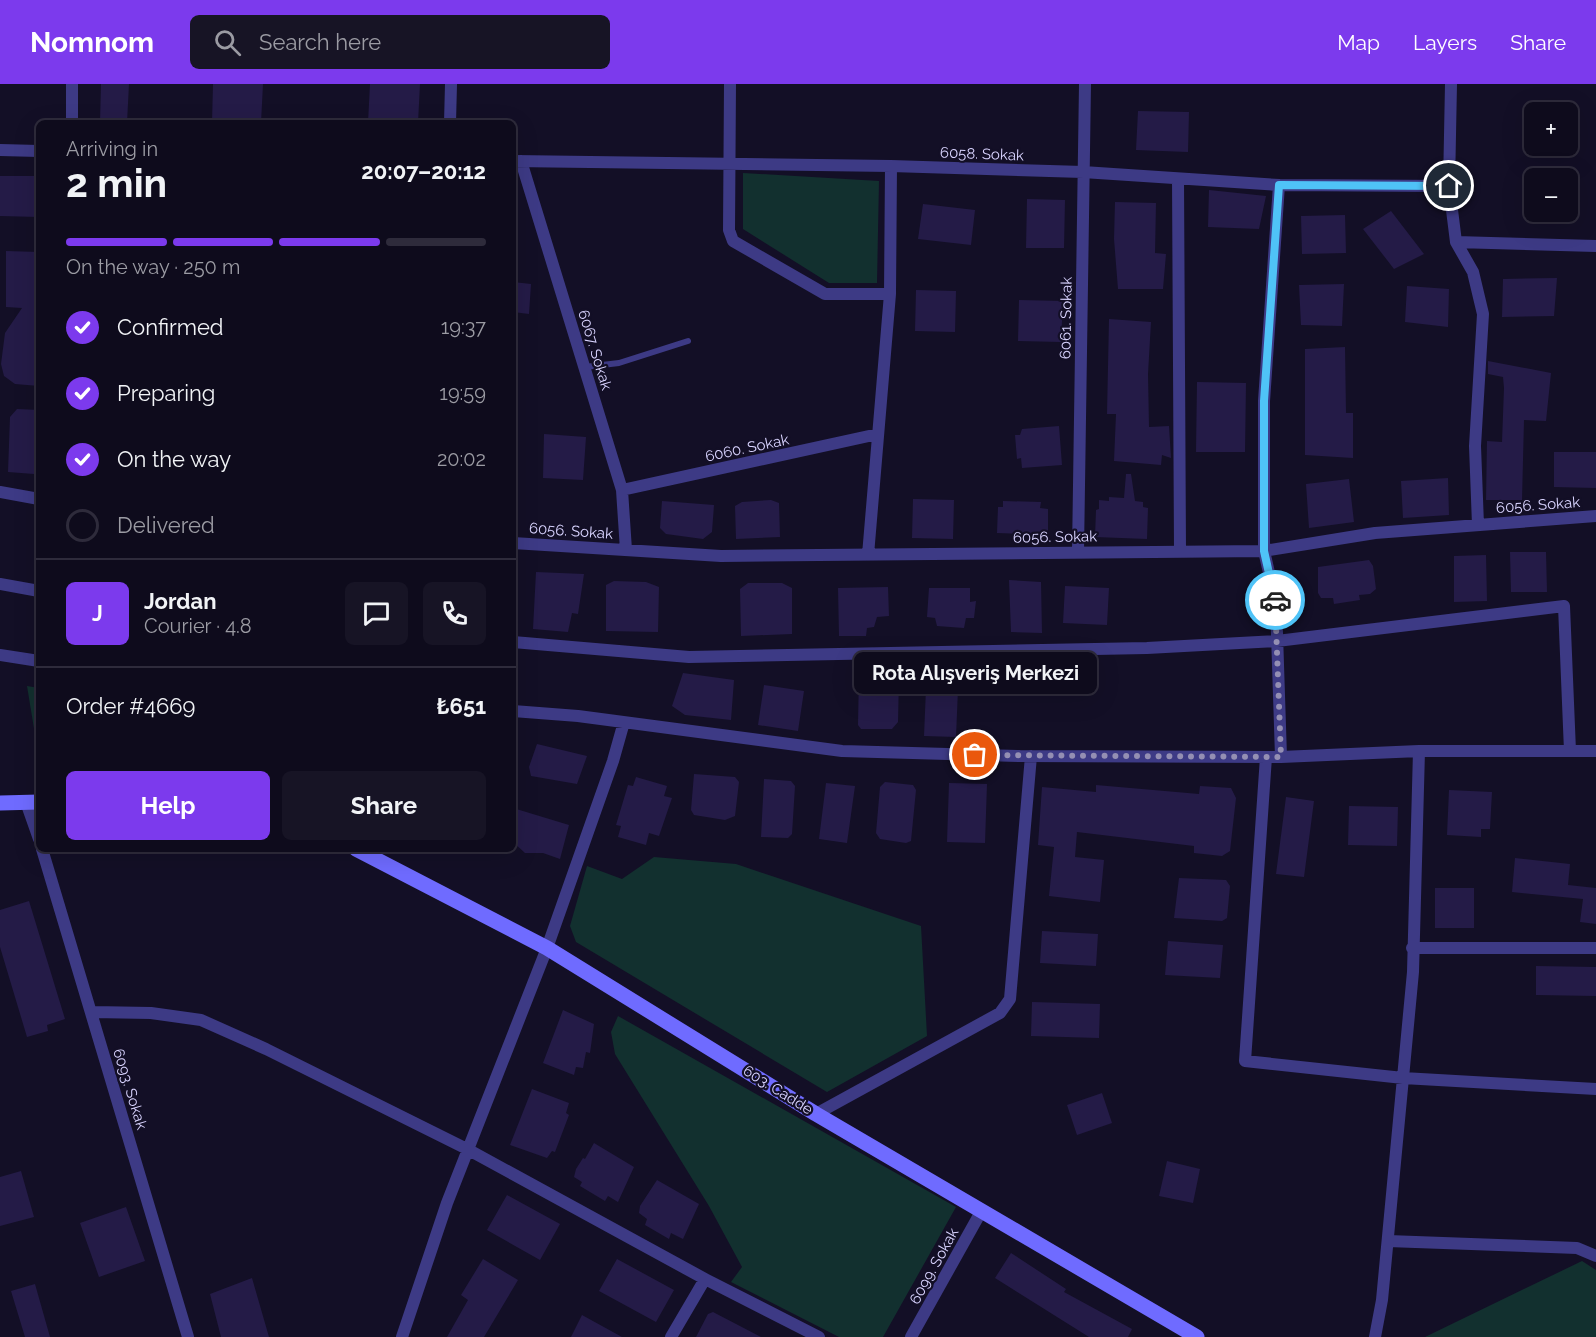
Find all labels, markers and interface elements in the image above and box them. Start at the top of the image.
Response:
search box [190,15,610,69]
text: Nomnom [30,26,154,59]
icon: search [211,26,244,59]
text: Search here [259,29,381,55]
text: Map [1337,30,1380,55]
text: Layers [1413,30,1477,55]
text: Share [1510,30,1566,55]
map controls [1524,102,1578,222]
button: + [1524,102,1578,156]
text: Arriving in [66,137,158,161]
street label: 6058. Sokak [940,144,1024,164]
text: 20:07–20:12 [361,158,486,184]
text: 2 min [66,160,167,206]
pin [1423,160,1474,211]
button: − [1524,168,1578,222]
icon: home [1432,169,1465,202]
text: On the way · 250 m [66,255,240,279]
street label: 6061. Sokak [1056,277,1076,359]
street label: 6067. Sokak [574,308,616,392]
icon: check [66,311,99,344]
text: Confirmed [117,314,224,340]
text: 19:37 [441,315,486,339]
icon: check [66,377,99,410]
text: Preparing [117,380,215,406]
text: 19:59 [439,381,486,405]
street label: 6060. Sokak [703,430,791,466]
icon: check [66,443,99,476]
text: On the way [117,446,231,472]
text: 20:02 [437,447,486,471]
street label: 6056. Sokak [1495,493,1581,517]
text: Delivered [117,512,215,538]
street label: 6056. Sokak [528,519,614,543]
street label: 6056. Sokak [1013,527,1097,547]
courier [1245,570,1305,630]
button: chat [345,582,408,645]
button: phone [423,582,486,645]
icon: car [1259,584,1292,617]
text: Jordan [144,588,216,614]
text: J [92,600,103,626]
text: Courier · 4.8 [144,614,252,638]
callout: Rota Alışveriş Merkezi [854,653,1096,695]
text: Rota Alışveriş Merkezi [872,661,1079,685]
text: Order #4669 [66,693,195,719]
text: ₺651 [437,693,486,719]
pin [949,729,1000,780]
icon: bag [958,738,991,771]
button: Help [66,771,270,840]
button: Share [282,771,486,840]
street label: 6093. Sokak [109,1046,151,1132]
street label: 603. Cadde [740,1061,816,1119]
street label: 6099. Sokak [906,1225,962,1307]

